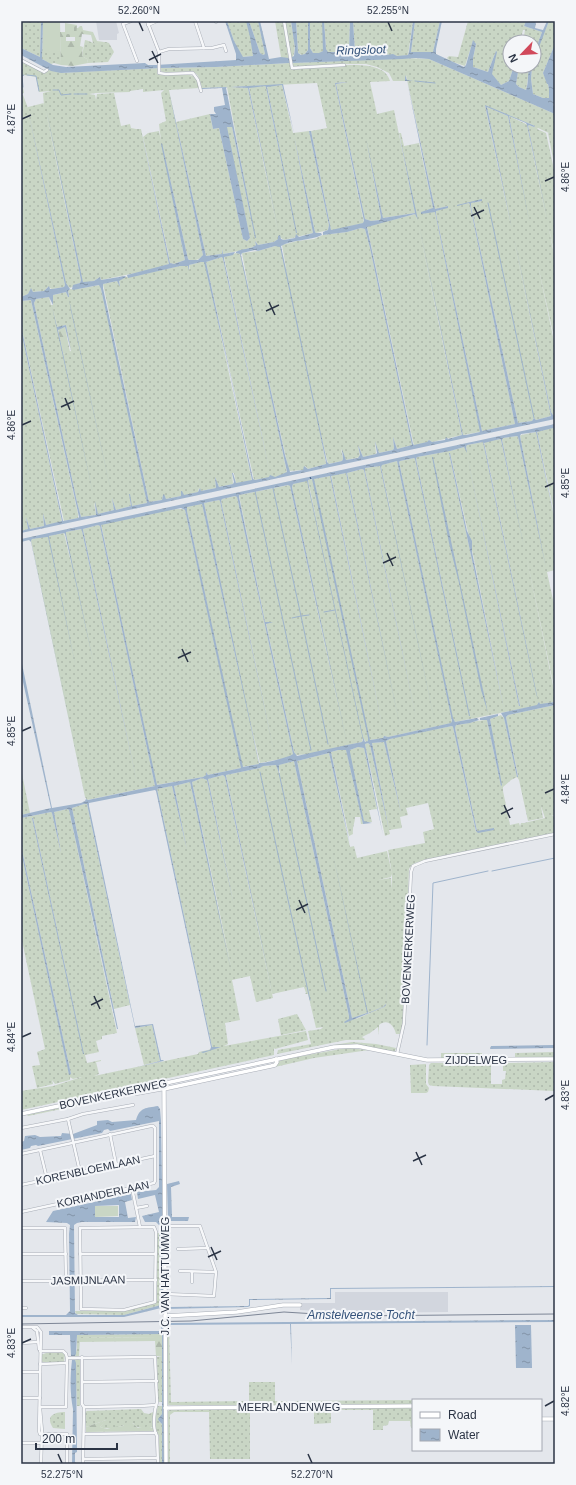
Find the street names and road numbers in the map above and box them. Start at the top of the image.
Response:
street label: BOVENKERKERWEG [399,894,417,1004]
street label: ZIJDELWEG [445,1054,507,1066]
street label: BOVENKERKERWEG [58,1077,168,1111]
street label: KORENBLOEMLAAN [35,1153,141,1187]
street label: KORIANDERLAAN [56,1178,150,1210]
street label: J.C. VAN HATTUMWEG [159,1217,171,1335]
street label: JASMIJNLAAN [51,1273,125,1287]
street label: MEERLANDENWEG [238,1401,340,1413]

